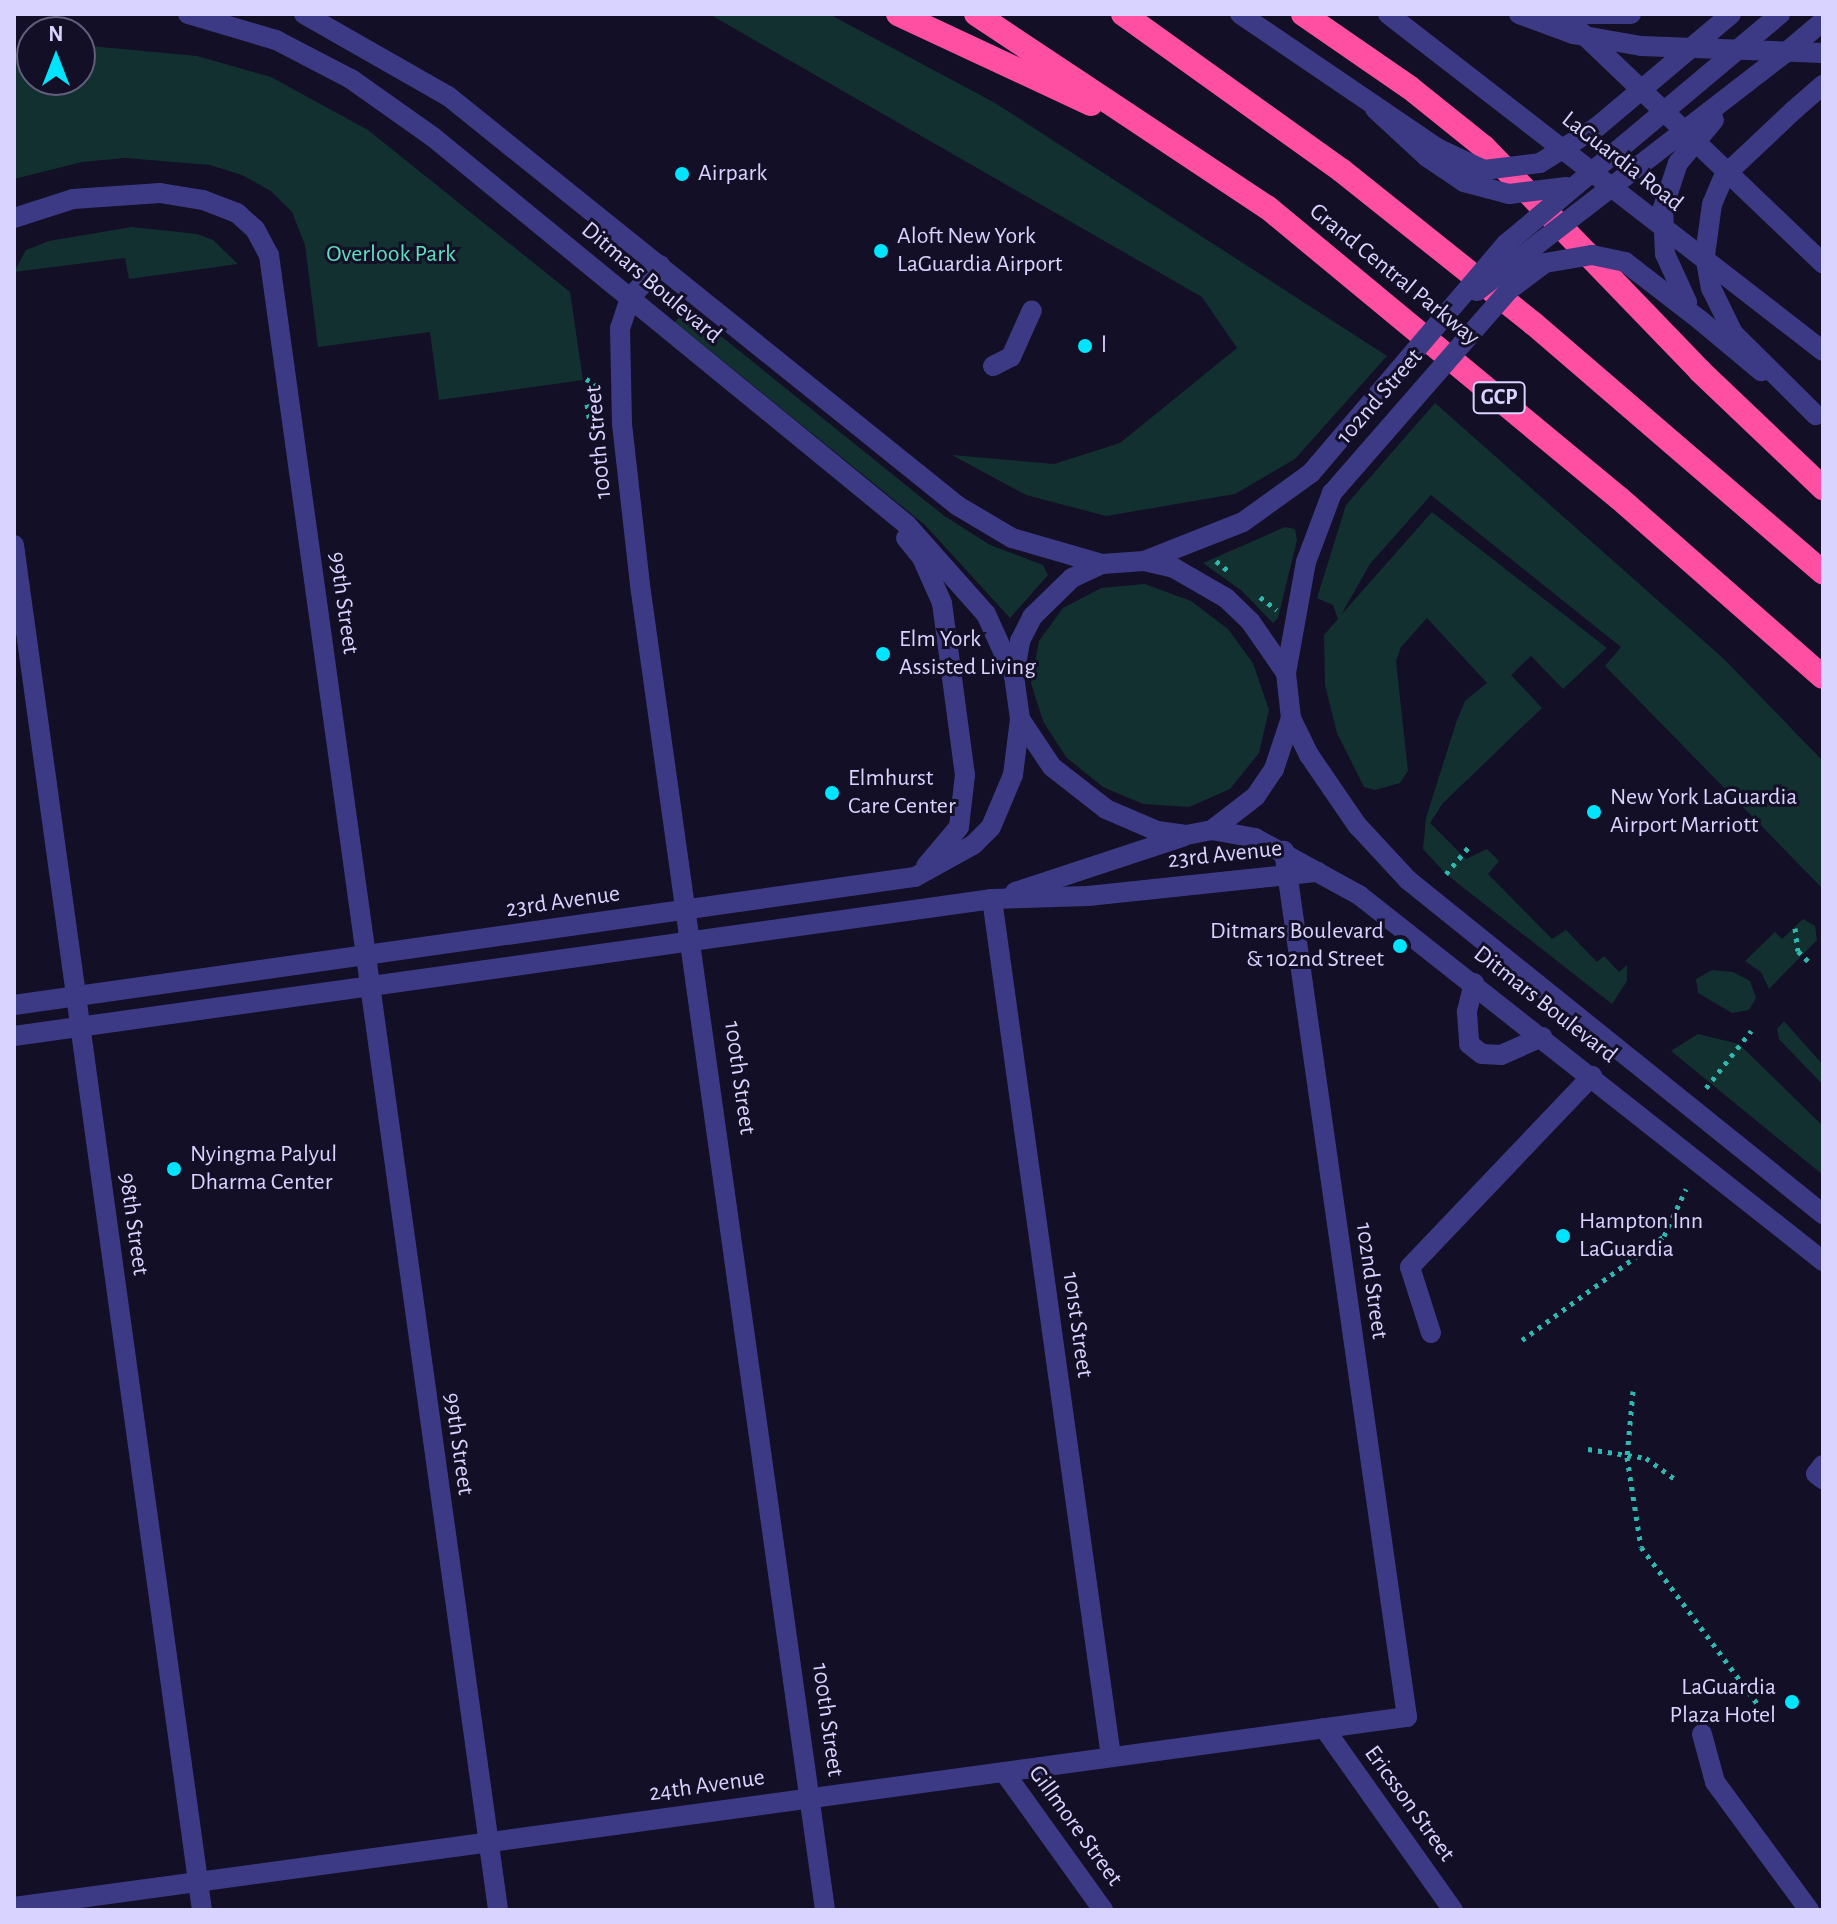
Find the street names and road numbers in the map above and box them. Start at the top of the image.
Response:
street label: LaGuardia Road [1555,106,1689,218]
street label: Grand Central Parkway [1303,197,1485,353]
street label: Ditmars Boulevard [575,216,727,350]
street label: 102nd Street [1331,343,1429,451]
road number: GCP [1471,380,1527,416]
street label: 100th Street [580,384,618,500]
street label: 99th Street [322,550,364,656]
street label: 23rd Avenue [1166,835,1284,875]
street label: 23rd Avenue [504,880,622,924]
street label: Ditmars Boulevard [1468,940,1622,1070]
street label: 100th Street [717,1019,761,1137]
street label: 98th Street [112,1171,154,1277]
street label: 102nd Street [1349,1221,1393,1341]
street label: 101st Street [1055,1270,1099,1380]
street label: 99th Street [437,1391,479,1497]
street label: 100th Street [805,1661,849,1779]
street label: Ericsson Street [1357,1740,1461,1868]
street label: Gillmore Street [1022,1760,1128,1892]
street label: 24th Avenue [647,1764,767,1808]

